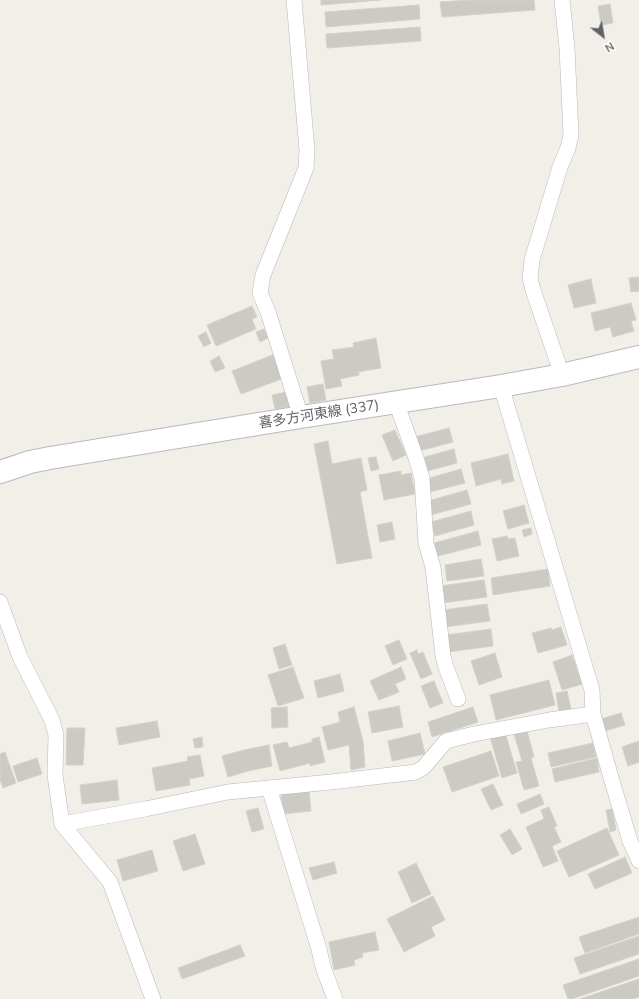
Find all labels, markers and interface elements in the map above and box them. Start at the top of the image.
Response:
north arrow [583,16,623,56]
text: N [602,38,617,55]
street label: 喜多方河東線 (337) [258,397,380,433]

